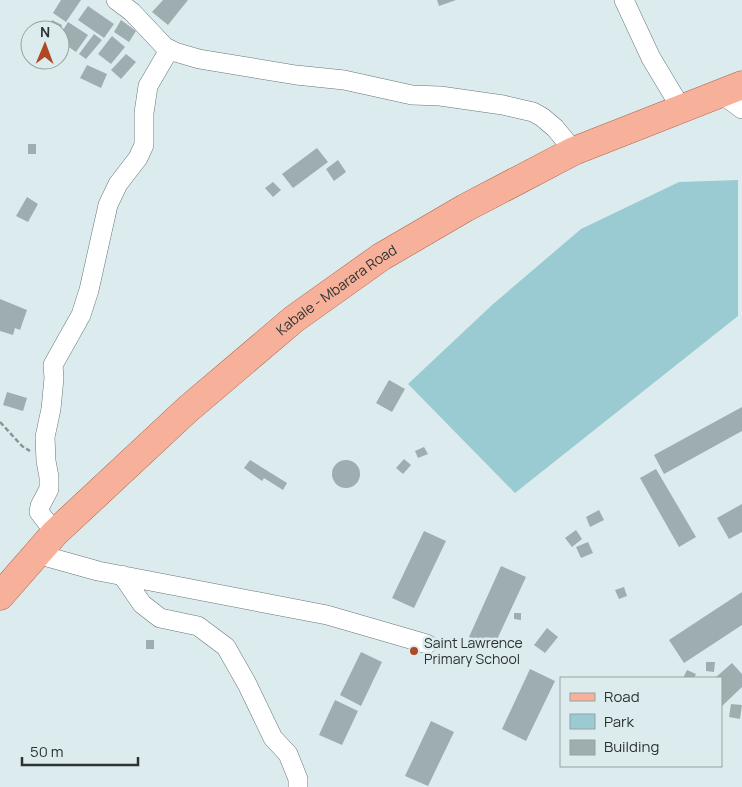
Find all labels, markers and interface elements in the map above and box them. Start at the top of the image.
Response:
north arrow [20,20,70,70]
text: N [40,22,50,41]
street label: Kabale - Mbarara Road [272,240,400,339]
place label: Saint Lawrence Primary School [424,633,523,668]
marker: Saint Lawrence Primary School [408,645,420,657]
legend [560,677,722,767]
text: Road [604,686,640,707]
text: Park [604,711,634,732]
scale bar [22,734,139,766]
text: Building [604,736,659,757]
text: 50 m [30,741,64,762]

